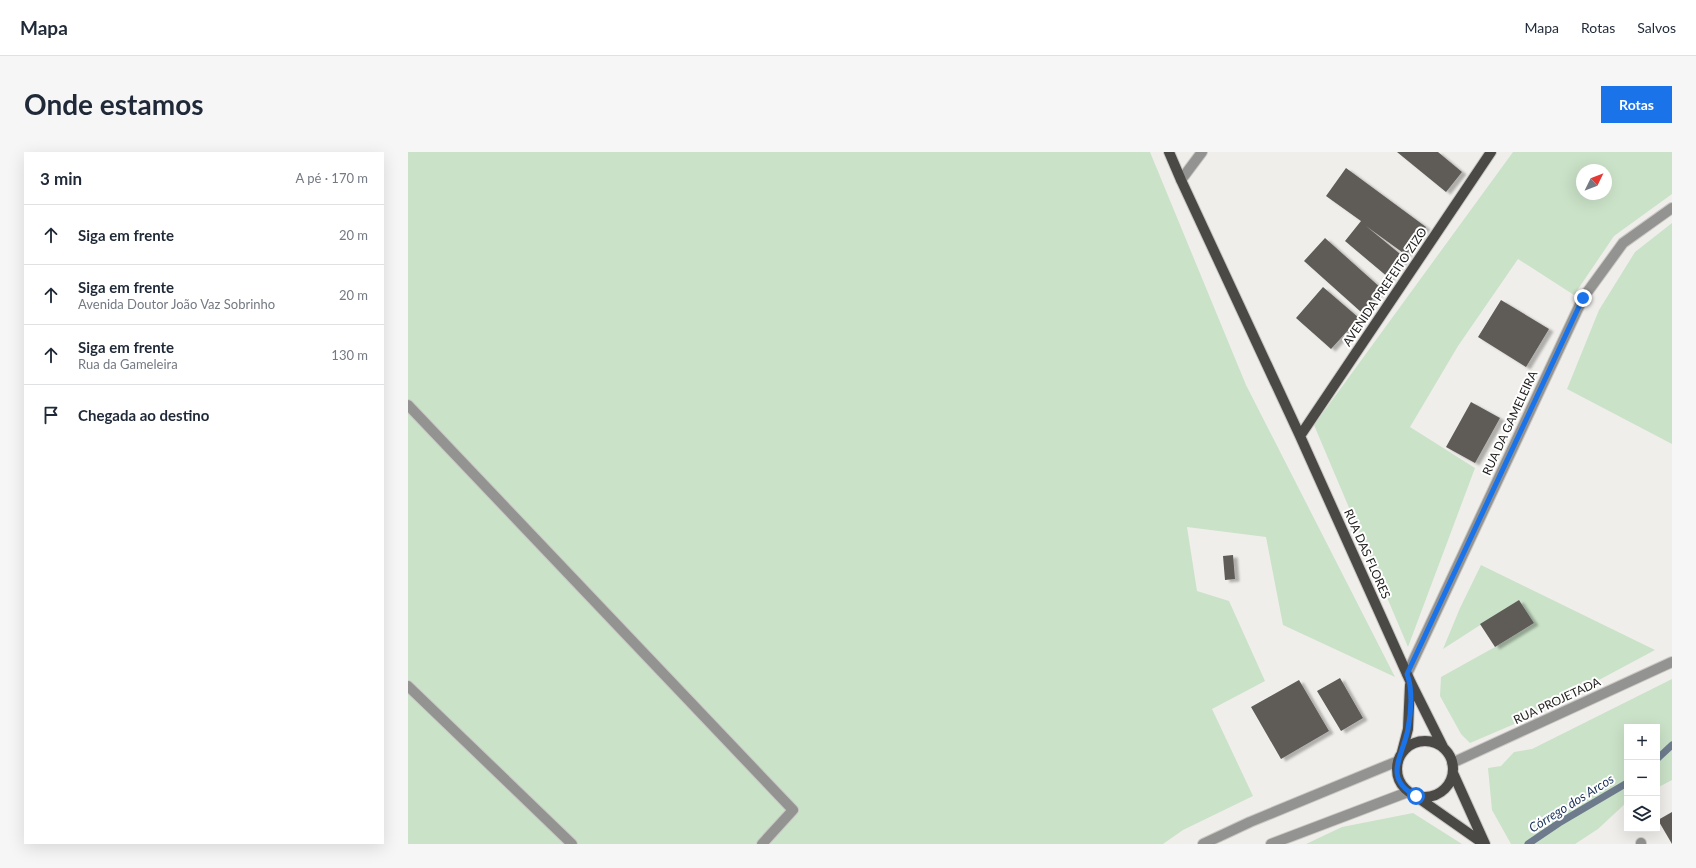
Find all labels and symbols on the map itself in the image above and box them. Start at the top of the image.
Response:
north arrow [1576,164,1612,200]
street label: AVENIDA PREFEITO ZIZO [1339,224,1430,349]
route end [1574,289,1592,307]
street label: RUA DA GAMELEIRA [1479,367,1541,477]
street label: RUA DAS FLORES [1341,507,1394,601]
street label: RUA PROJETADA [1511,673,1603,727]
water label: Córrego dos Arcos [1526,770,1616,836]
route start [1407,787,1425,805]

